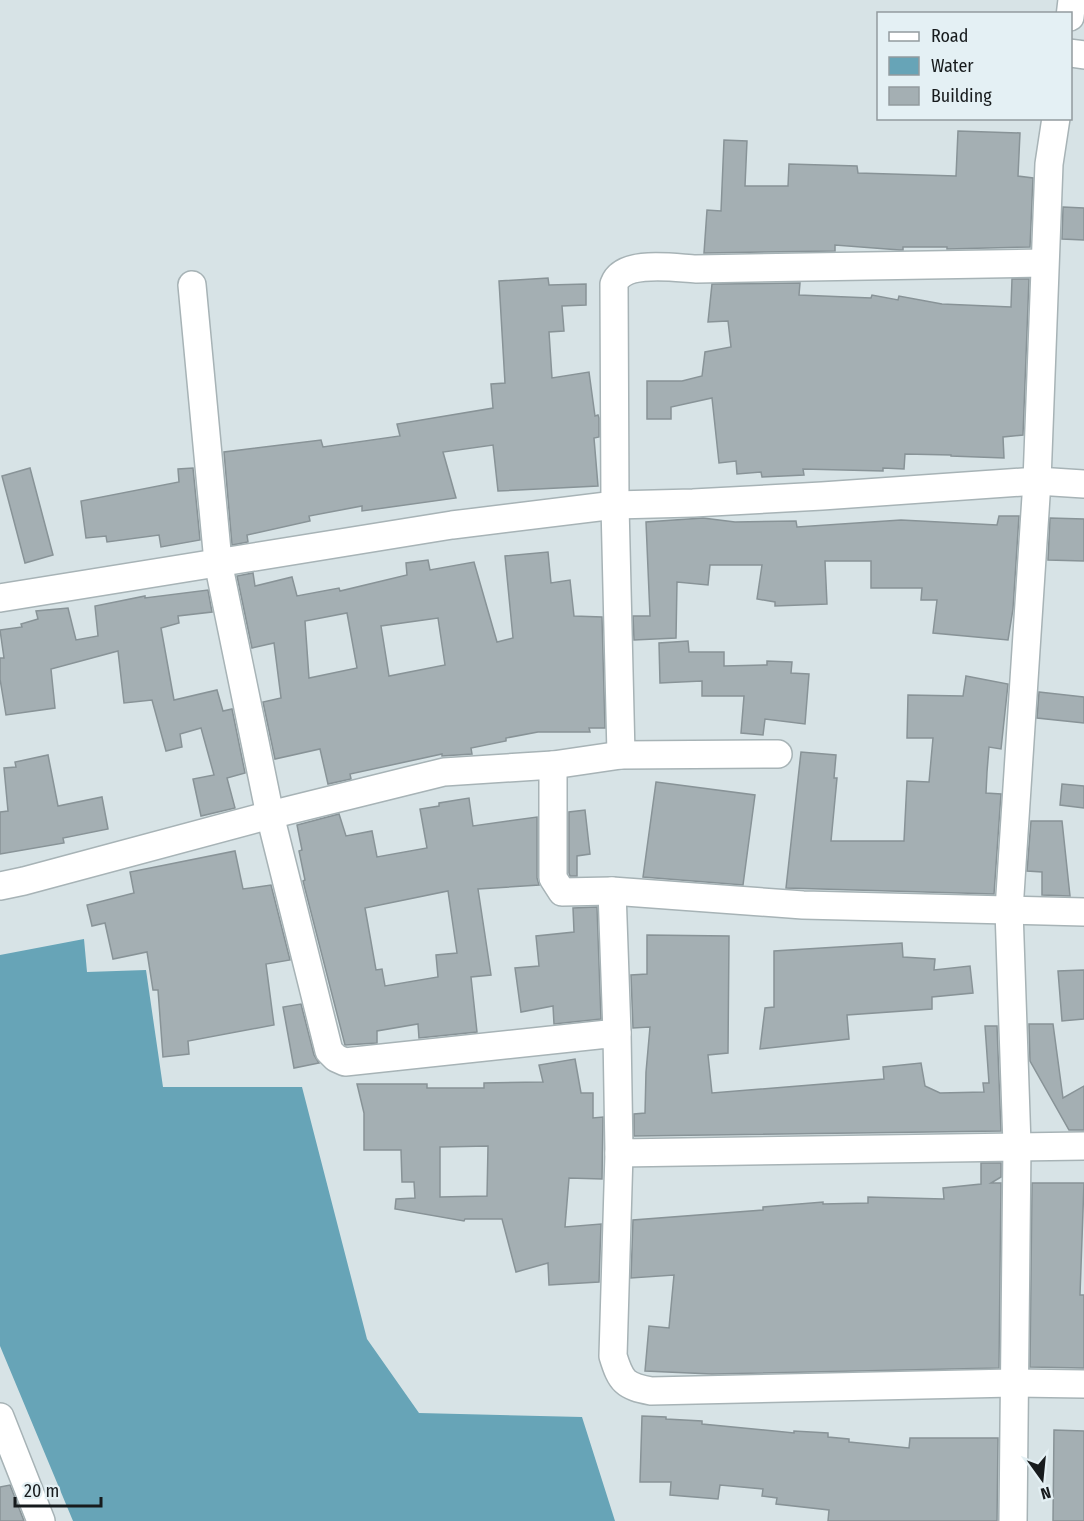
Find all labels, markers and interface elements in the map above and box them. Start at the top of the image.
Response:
legend [877,12,1072,120]
text: Road [931,25,968,47]
text: Water [931,55,974,77]
text: Building [931,85,992,107]
north arrow [1012,1449,1072,1509]
scale bar [15,1470,100,1508]
text: 20 m [24,1480,59,1502]
text: N [1039,1483,1053,1503]

